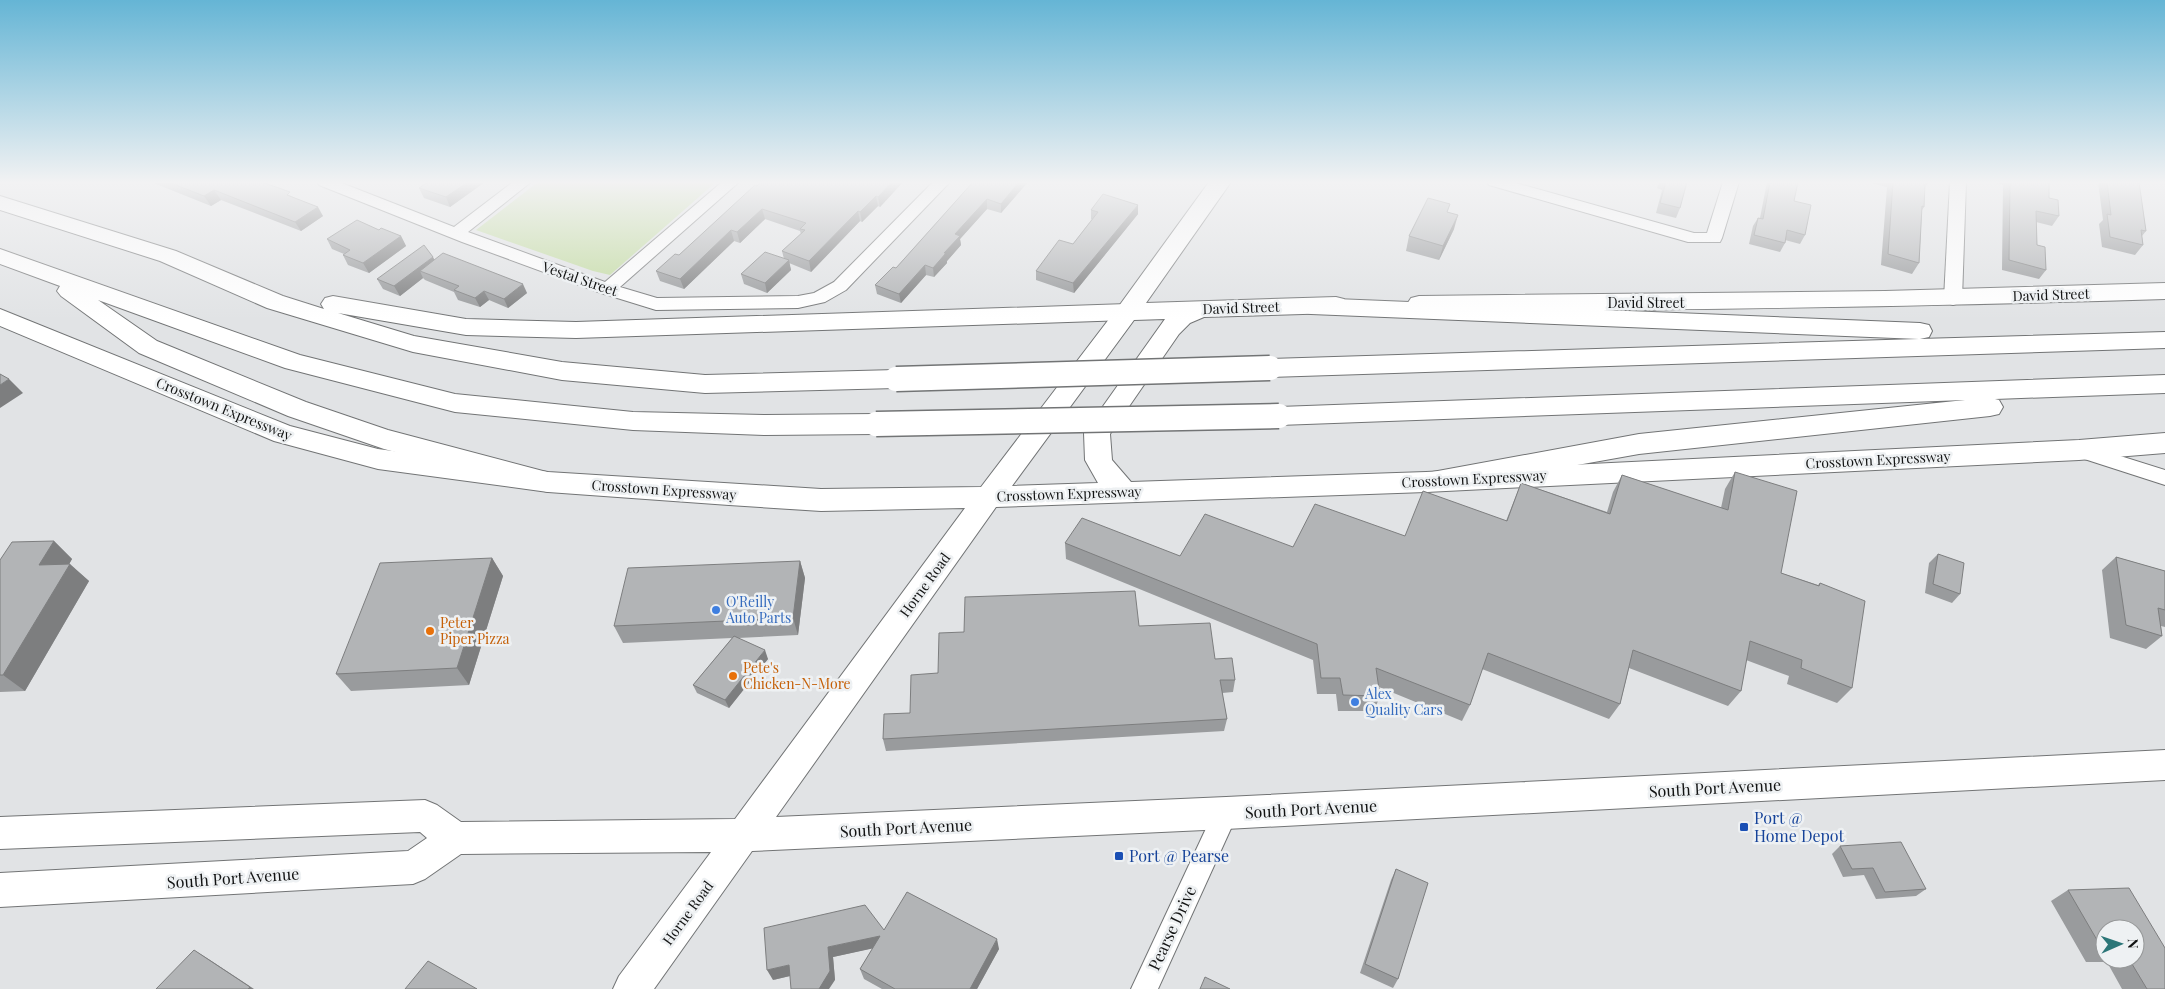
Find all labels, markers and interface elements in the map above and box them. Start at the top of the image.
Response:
street label: Vestal Street [539,256,621,301]
street label: David Street [2012,284,2091,305]
street label: David Street [1607,293,1686,312]
street label: David Street [1202,297,1281,318]
street label: Crosstown Expressway [153,373,295,445]
street label: Crosstown Expressway [1805,446,1951,473]
street label: Crosstown Expressway [1401,465,1547,492]
street label: Crosstown Expressway [591,475,737,504]
street label: Crosstown Expressway [996,481,1142,506]
street label: Horne Road [895,549,954,621]
place label: O'Reilly Auto Parts [725,592,791,627]
marker: O'Reilly Auto Parts [710,604,722,616]
place label: Peter Piper Pizza [440,613,510,648]
marker: Peter Piper Pizza [424,625,436,637]
place label: Pete's Chicken-N-More [743,658,851,693]
marker: Pete's Chicken-N-More [727,670,739,682]
place label: Alex Quality Cars [1364,684,1443,719]
marker: Alex Quality Cars [1349,696,1361,708]
street label: South Port Avenue [1648,774,1782,801]
street label: South Port Avenue [1244,795,1378,822]
place label: Port @ Home Depot [1754,807,1845,846]
street label: South Port Avenue [839,814,973,841]
marker: Port @ Home Depot [1738,821,1750,833]
place label: Port @ Pearse [1129,845,1229,866]
marker: Port @ Pearse [1113,850,1125,862]
street label: South Port Avenue [166,862,300,893]
street label: Horne Road [658,877,717,949]
street label: Pearse Drive [1143,882,1200,973]
north arrow [2095,919,2145,969]
text: N [2124,938,2143,949]

